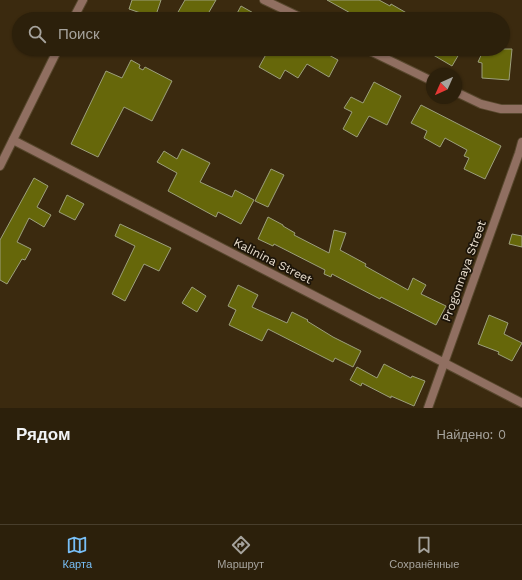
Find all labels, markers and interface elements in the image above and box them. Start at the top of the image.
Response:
search box [12,12,510,56]
icon: search [26,23,48,45]
text: Поиск [58,25,100,43]
north arrow [426,68,462,104]
street label: Progonnaya Street [439,218,489,324]
street label: Kalinina Street [231,235,315,287]
text: Рядом [16,424,71,444]
text: Найдено: 0 [437,427,506,442]
tab: Карта [63,534,92,571]
tab: Маршрут [217,534,264,571]
tab: Сохранённые [389,534,459,571]

